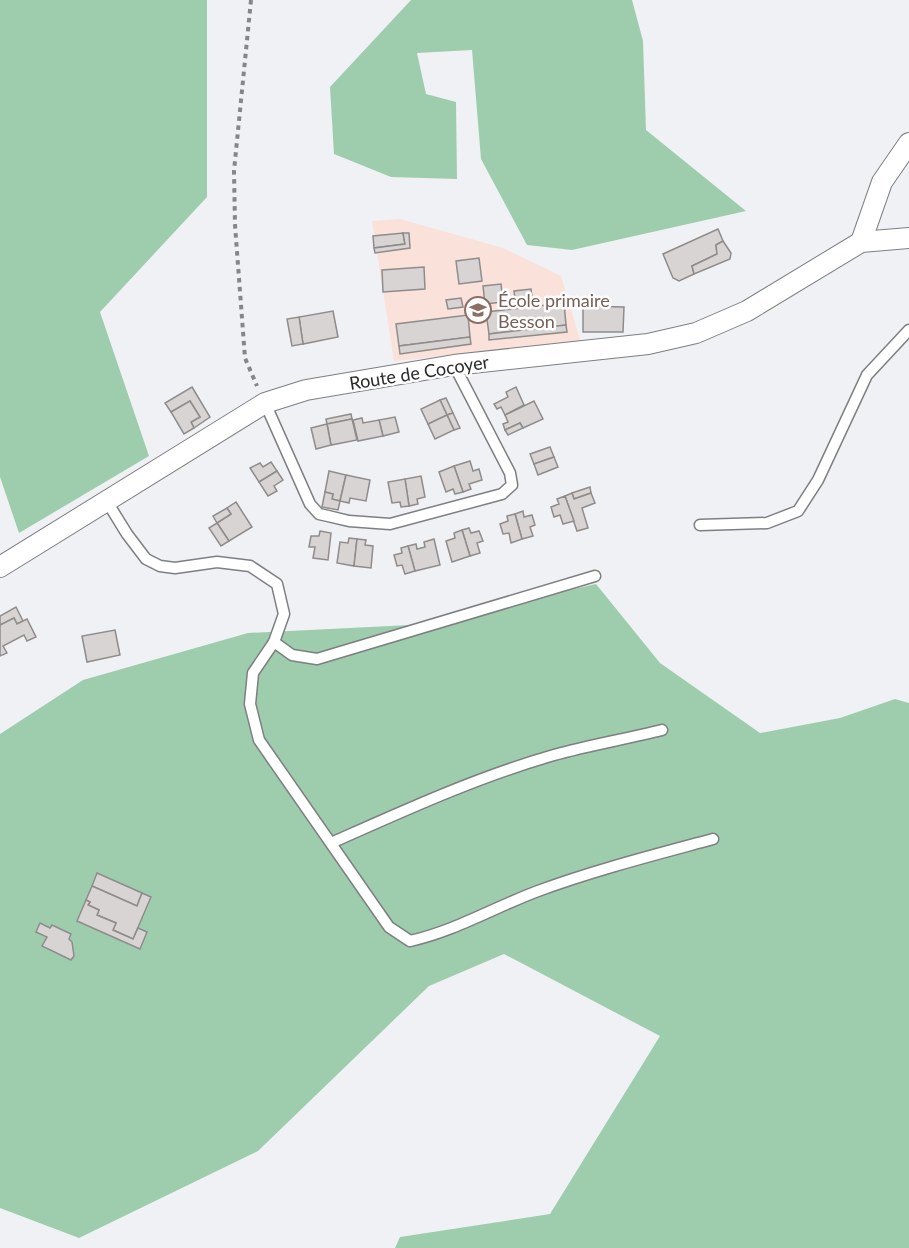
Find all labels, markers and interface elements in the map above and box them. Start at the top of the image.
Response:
place label: École primaire Besson [498,289,610,332]
school or university icon: École primaire Besson [463,295,493,325]
street label: Route de Cocoyer [348,350,491,394]

